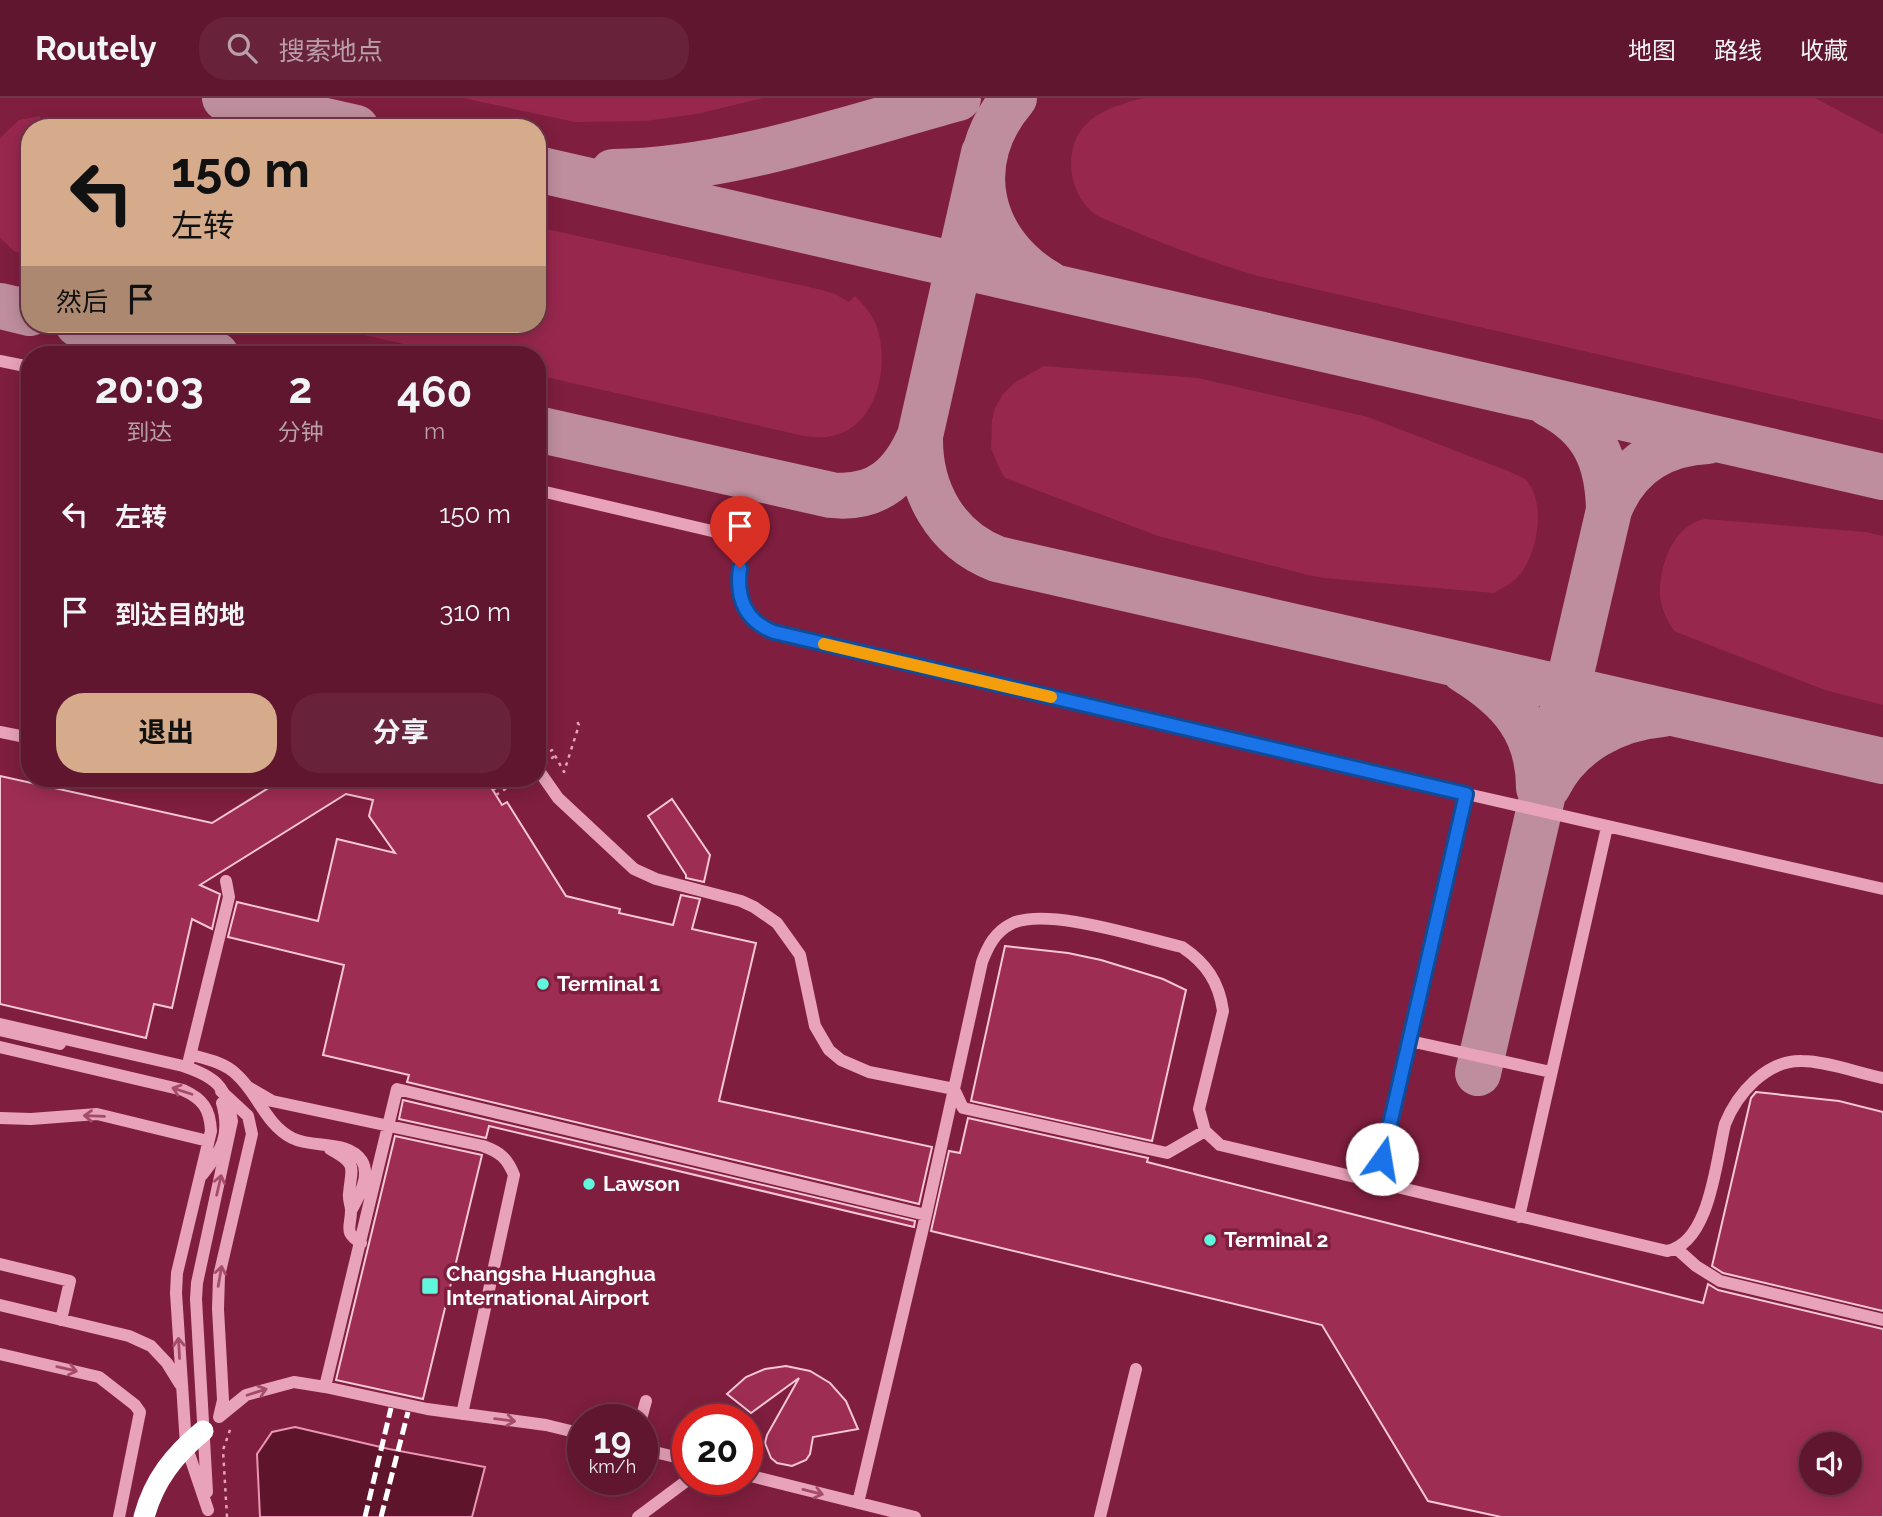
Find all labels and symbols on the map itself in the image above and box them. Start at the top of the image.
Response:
pin [710,496,770,568]
place label: Terminal 1 [557,971,660,996]
marker: Terminal 1 [535,976,551,992]
one-way arrow [171,1084,193,1096]
one-way arrow [83,1109,106,1122]
position arrow [1345,1122,1419,1196]
place label: Lawson [603,1171,680,1196]
one-way arrow [213,1174,226,1197]
marker: Lawson [581,1176,597,1192]
place label: Terminal 2 [1224,1227,1328,1252]
marker: Terminal 2 [1202,1232,1218,1248]
place label: Changsha Huanghua International Airport [446,1261,656,1310]
one-way arrow [214,1265,227,1288]
marker: Changsha Huanghua International Airport [420,1276,440,1296]
one-way arrow [172,1337,185,1360]
one-way arrow [55,1363,78,1377]
one-way arrow [246,1384,268,1397]
speed limit sign: 20 [672,1404,763,1495]
one-way arrow [493,1413,516,1426]
one-way arrow [802,1486,824,1499]

